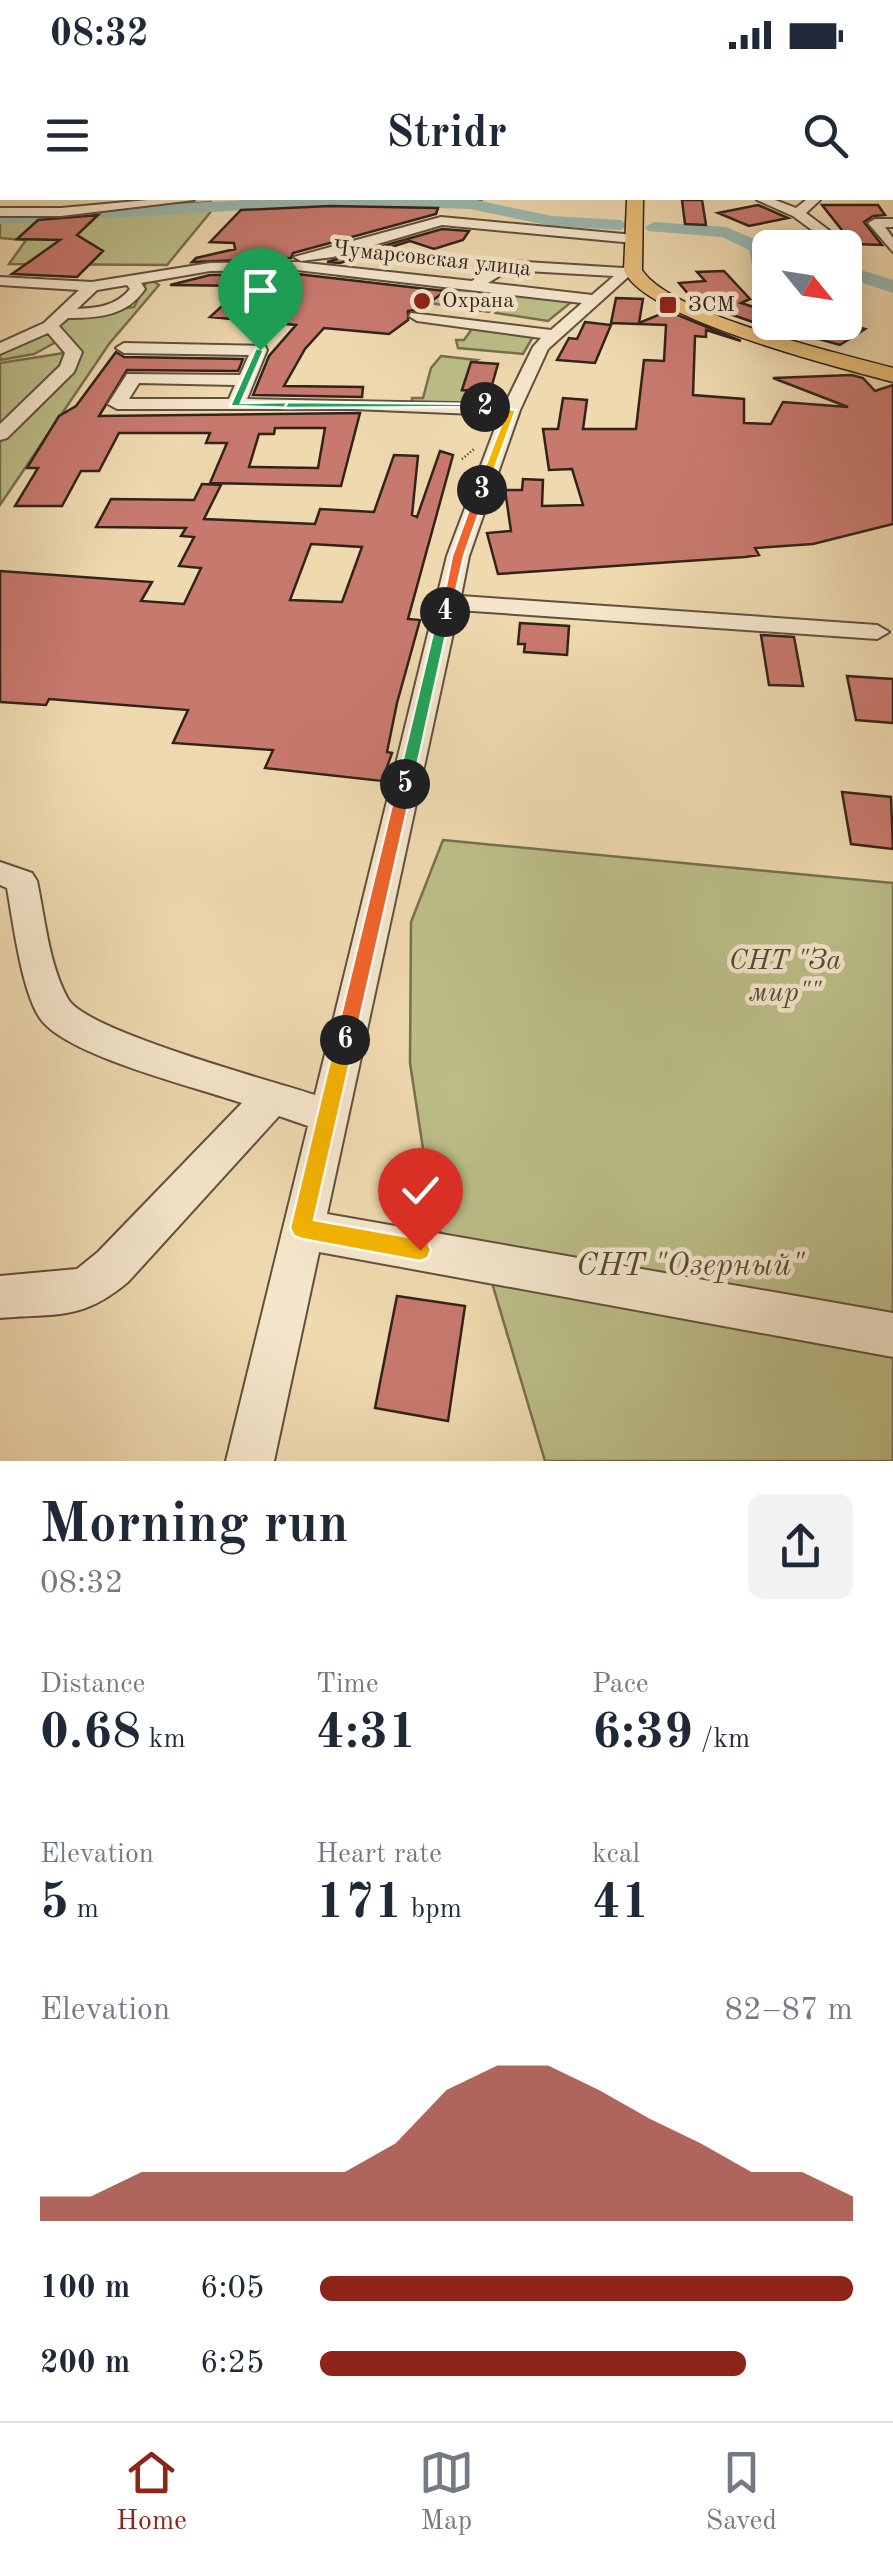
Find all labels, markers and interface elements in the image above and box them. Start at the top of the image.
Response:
text: 08:32 [50,16,149,54]
icon: menu [40,108,95,163]
icon: search [798,108,853,163]
text: Stridr [386,112,507,157]
north arrow [752,230,862,340]
map controls [752,230,862,340]
street label: Чумарсовская улица [332,238,532,280]
pin [218,248,303,351]
icon: arrive [233,263,288,318]
marker: Охрана [411,290,433,312]
place label: Охрана [442,290,514,312]
marker: ЗСМ [657,294,679,316]
place label: ЗСМ [688,294,735,316]
pin: 2 [460,382,510,432]
text: 2 [477,393,493,421]
pin: 3 [457,465,507,515]
text: 3 [474,476,490,504]
pin: 4 [420,587,470,637]
text: 4 [437,598,453,626]
pin: 5 [380,759,430,809]
text: 5 [397,770,413,798]
park label: СНТ "За мир"" [729,947,841,1008]
pin: 6 [320,1015,370,1065]
text: 6 [337,1026,353,1054]
pin [378,1148,463,1251]
icon: check [393,1163,448,1218]
park label: СНТ "Озерный" [576,1251,805,1283]
button: share [748,1494,853,1599]
text: Morning run [40,1499,349,1554]
text: 08:32 [40,1568,123,1600]
text: Distance [40,1671,145,1699]
text: Time [316,1671,379,1699]
text: Pace [592,1671,649,1699]
text: 0.68 [40,1709,141,1759]
text: 4:31 [316,1709,417,1759]
text: 6:39 [592,1709,693,1759]
text: km [141,1726,186,1754]
text: /km [693,1726,750,1754]
text: Elevation [40,1841,154,1869]
text: Heart rate [316,1841,442,1869]
text: kcal [592,1841,640,1869]
text: 5 [40,1879,69,1929]
text: 171 [316,1879,403,1929]
text: 41 [592,1879,650,1929]
text: m [69,1896,99,1924]
text: bpm [403,1896,462,1924]
text: Elevation [40,1995,170,2027]
text: 82–87 m [725,1995,853,2027]
text: 100 m [40,2273,130,2305]
text: 6:05 [200,2273,265,2305]
text: 200 m [40,2348,130,2380]
text: 6:25 [200,2348,265,2380]
tab: Home [116,2445,187,2540]
tab: Map [419,2445,474,2540]
tab: Saved [706,2445,777,2540]

